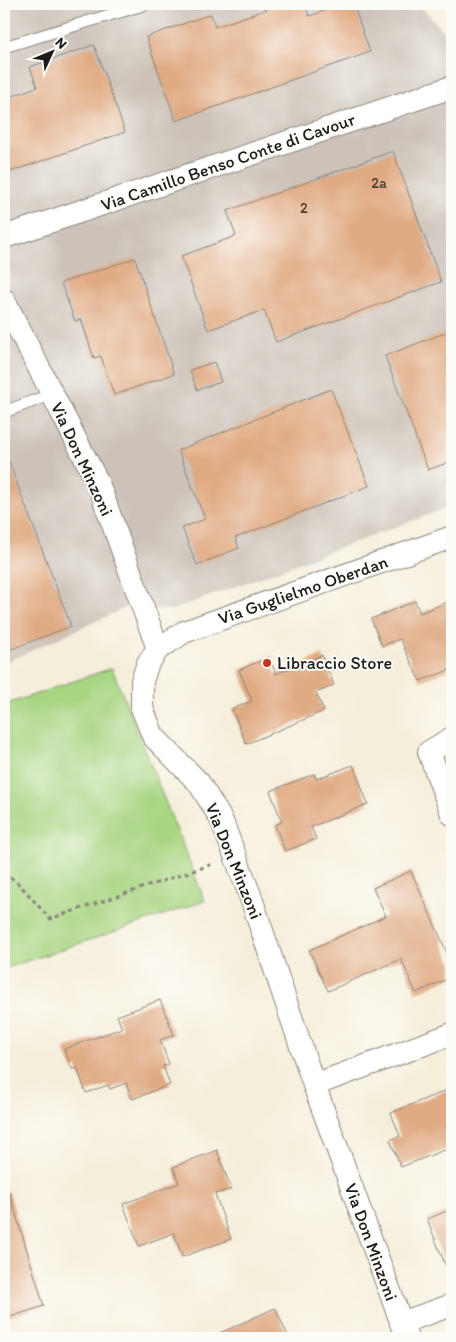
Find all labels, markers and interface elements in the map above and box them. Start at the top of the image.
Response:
north arrow [28,28,78,78]
text: N [52,34,70,53]
street label: Via Camillo Benso Conte di Cavour [98,108,359,216]
house number: 2a [371,174,387,192]
house number: 2 [300,199,308,217]
street label: Via Don Minzoni [46,398,118,520]
street label: Via Guglielmo Oberdan [215,550,391,629]
place label: Libraccio Store [277,652,392,674]
marker: Libraccio Store [261,657,273,669]
street label: Via Don Minzoni [201,800,267,922]
street label: Via Don Minzoni [340,1180,402,1304]

